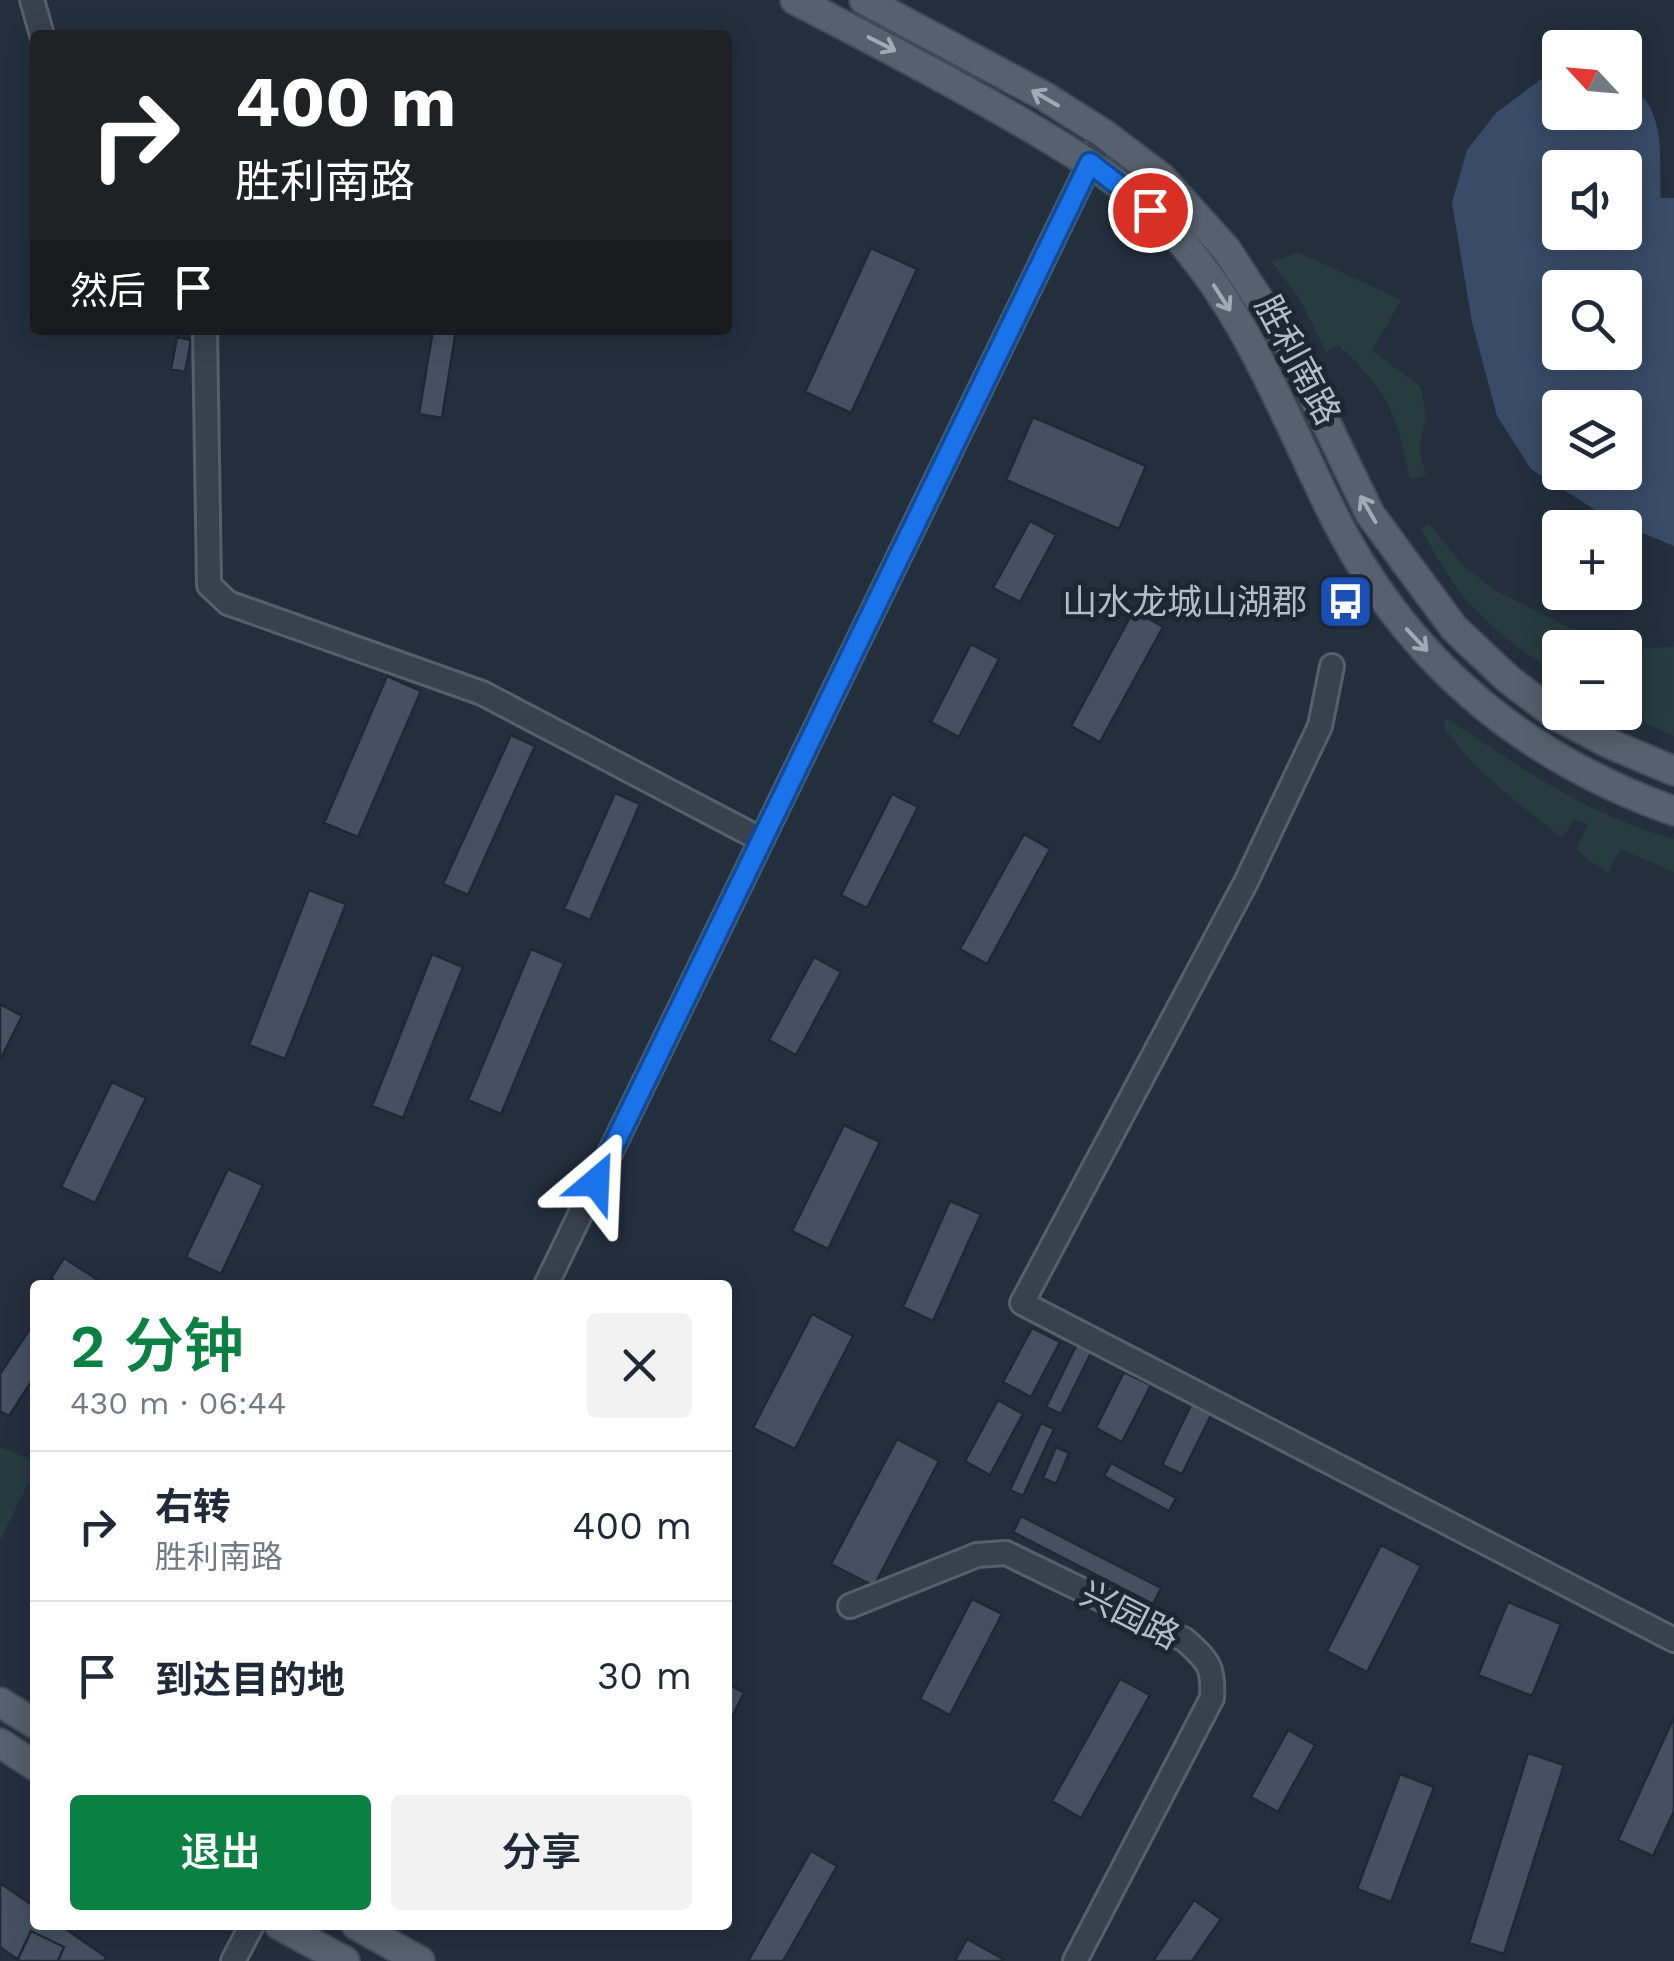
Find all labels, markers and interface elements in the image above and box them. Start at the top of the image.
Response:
north arrow [1542,30,1642,130]
map controls [1542,30,1642,730]
one-way arrow [866,35,896,54]
text: 400 m [235,61,456,143]
icon: right [70,70,200,200]
one-way arrow [1031,87,1060,107]
button: sound [1542,150,1642,250]
text: 胜利南路 [235,155,415,208]
pin [1108,168,1193,253]
icon: arrive [1123,183,1178,238]
icon: arrive [166,260,221,315]
text: 然后 [70,269,146,313]
button: search [1542,270,1642,370]
one-way arrow [1211,283,1232,312]
street label: 胜利南路 [1247,288,1349,432]
button: layers [1542,390,1642,490]
one-way arrow [1358,495,1378,524]
button: + [1542,510,1642,610]
bus stop icon: 山水龙城山湖郡 [1316,572,1376,632]
place label: 山水龙城山湖郡 [1062,581,1307,623]
one-way arrow [1405,627,1429,651]
button: − [1542,630,1642,730]
position arrow [544,1130,648,1234]
text: 2 分钟 [70,1311,244,1382]
button: close [587,1313,692,1418]
text: 430 m · 06:44 [70,1384,287,1422]
text: 右转 [155,1485,231,1529]
icon: right [70,1499,125,1554]
text: 400 m [572,1504,692,1548]
text: 胜利南路 [155,1538,283,1576]
street label: 兴园路 [1074,1572,1186,1658]
icon: arrive [70,1649,125,1704]
text: 30 m [597,1654,692,1698]
text: 到达目的地 [155,1658,345,1702]
button: 退出 [70,1795,371,1910]
button: 分享 [391,1795,692,1910]

